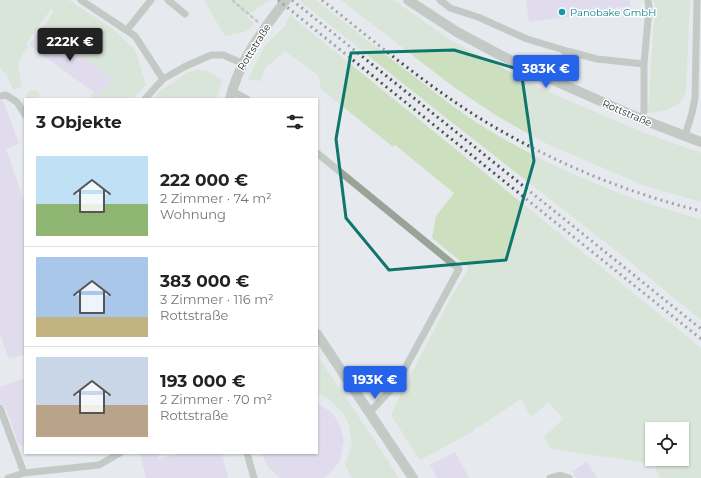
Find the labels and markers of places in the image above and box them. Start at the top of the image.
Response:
place label: Panobake GmbH [570,6,656,19]
marker: Panobake GmbH [557,7,567,17]
pin: 222K € [37,28,103,62]
pin: 383K € [513,55,579,89]
pin: 193K € [342,366,408,400]

